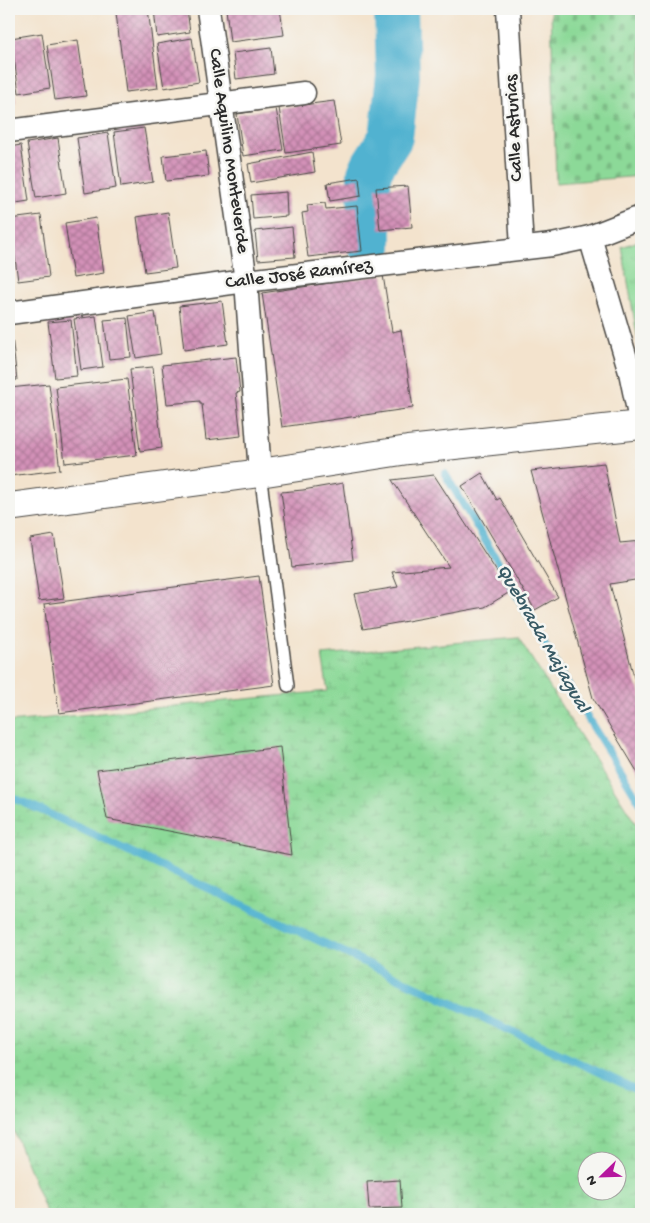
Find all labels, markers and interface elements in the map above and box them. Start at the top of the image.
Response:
street label: Calle Aquilino Monteverde [202,47,254,255]
street label: Calle Asturias [501,73,529,182]
street label: Calle José Ramírez [224,255,374,295]
water label: Quebrada Majagual [490,561,595,719]
north arrow [578,1150,628,1200]
text: N [583,1173,602,1188]

